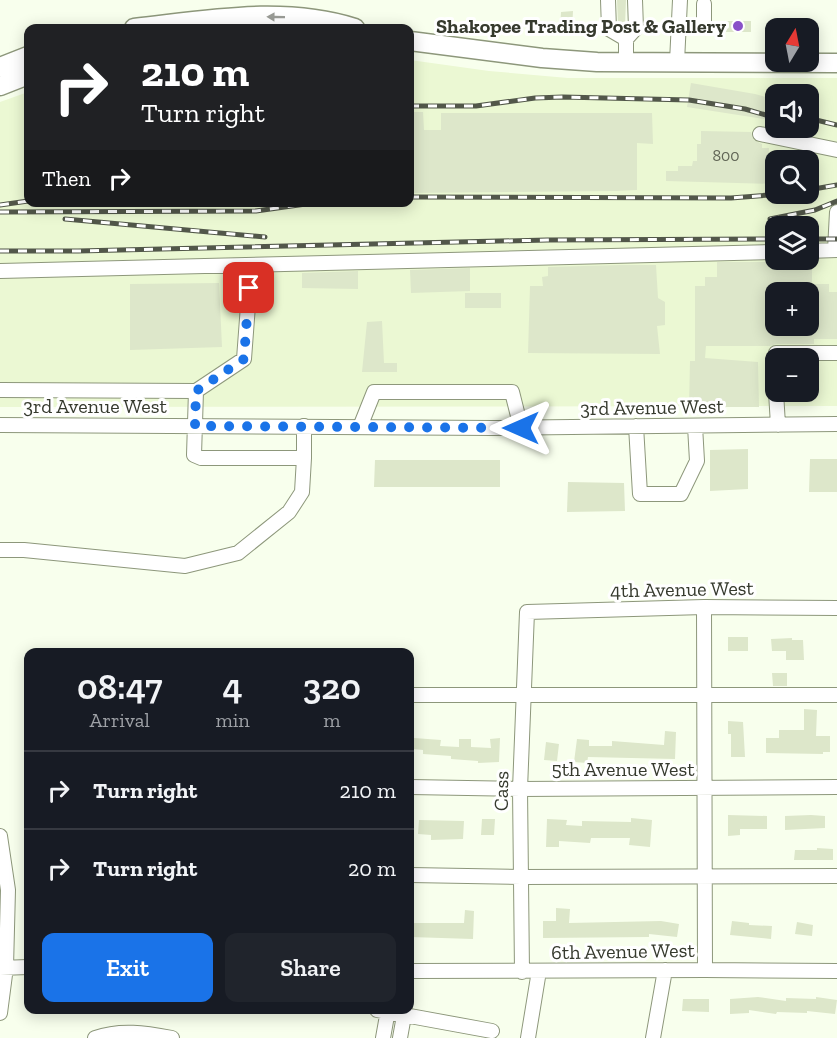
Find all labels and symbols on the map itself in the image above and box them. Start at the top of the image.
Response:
one-way arrow [267,12,286,22]
place label: Shakopee Trading Post & Gallery [436,14,726,38]
north arrow [765,18,819,72]
marker: Shakopee Trading Post & Gallery [731,19,745,33]
house number: 800 [712,146,740,165]
pin [223,262,274,313]
street label: 3rd Avenue West [23,394,167,418]
street label: 3rd Avenue West [580,394,725,420]
position arrow [489,396,553,460]
street label: 4th Avenue West [610,576,755,602]
street label: 5th Avenue West [551,757,695,781]
street label: Cass [489,771,513,811]
street label: 6th Avenue West [551,938,696,964]

